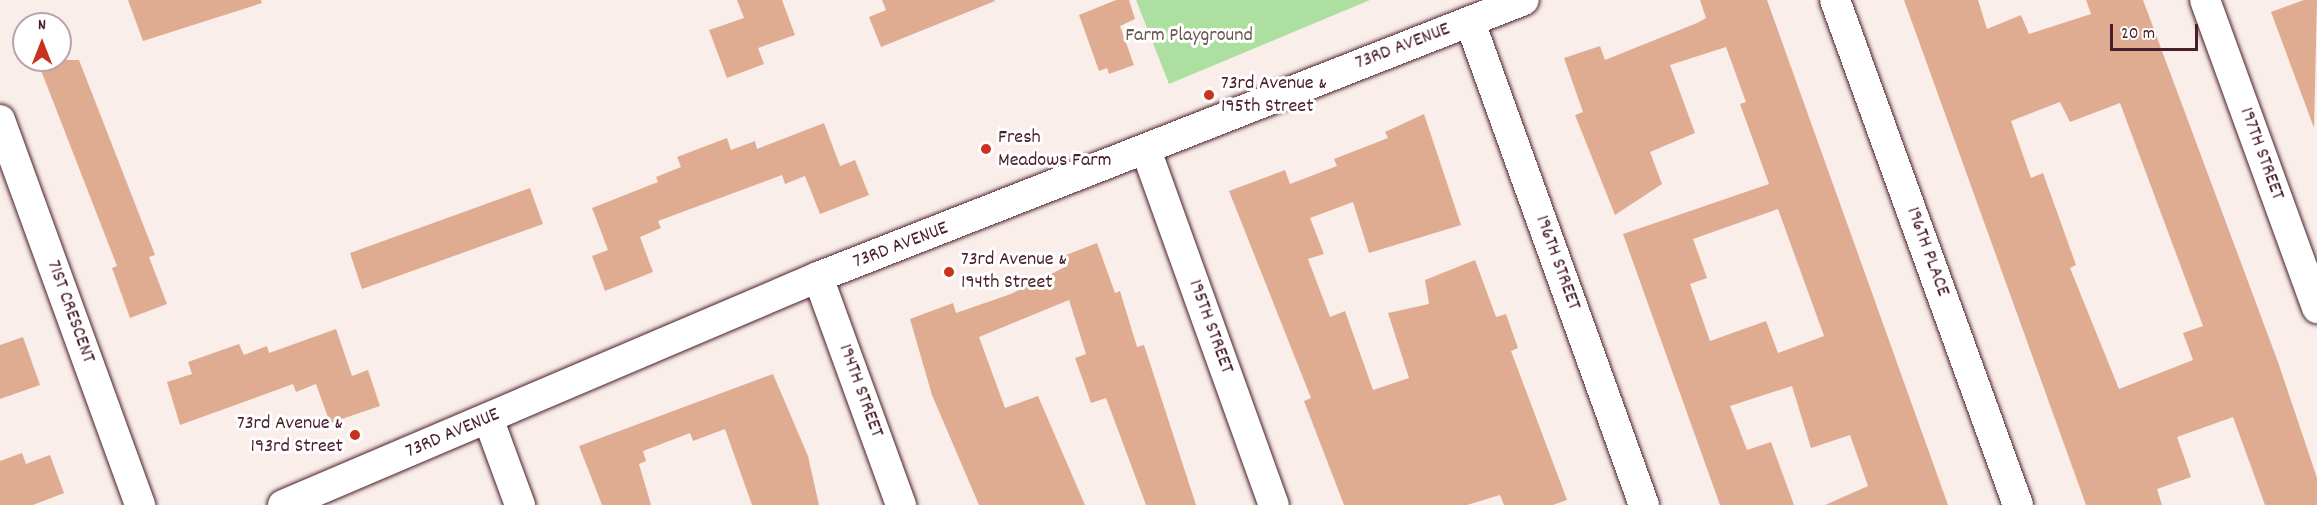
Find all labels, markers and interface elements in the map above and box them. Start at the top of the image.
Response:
north arrow [12,12,72,72]
scale bar [2113,12,2202,50]
text: N [38,14,46,37]
street label: 73RD AVENUE [1352,18,1454,76]
text: 20 m [2121,22,2155,47]
park label: Farm Playground [1125,24,1253,48]
place label: 73rd Avenue & 195th Street [1221,72,1327,119]
marker: 73rd Avenue & 195th Street [1202,88,1216,102]
street label: 197TH STREET [2233,104,2289,204]
place label: Fresh Meadows Farm [998,126,1112,173]
marker: Fresh Meadows Farm [979,142,993,156]
street label: 196TH PLACE [1900,204,1954,300]
street label: 196TH STREET [1529,212,1585,314]
street label: 73RD AVENUE [850,217,952,275]
place label: 73rd Avenue & 194th Street [961,248,1067,295]
street label: 71ST CRESCENT [40,257,100,367]
marker: 73rd Avenue & 194th Street [942,265,956,279]
street label: 195TH STREET [1182,277,1238,377]
street label: 194TH STREET [832,341,888,441]
street label: 73RD AVENUE [403,404,503,464]
place label: 73rd Avenue & 193rd Street [237,412,343,459]
marker: 73rd Avenue & 193rd Street [348,428,362,442]

